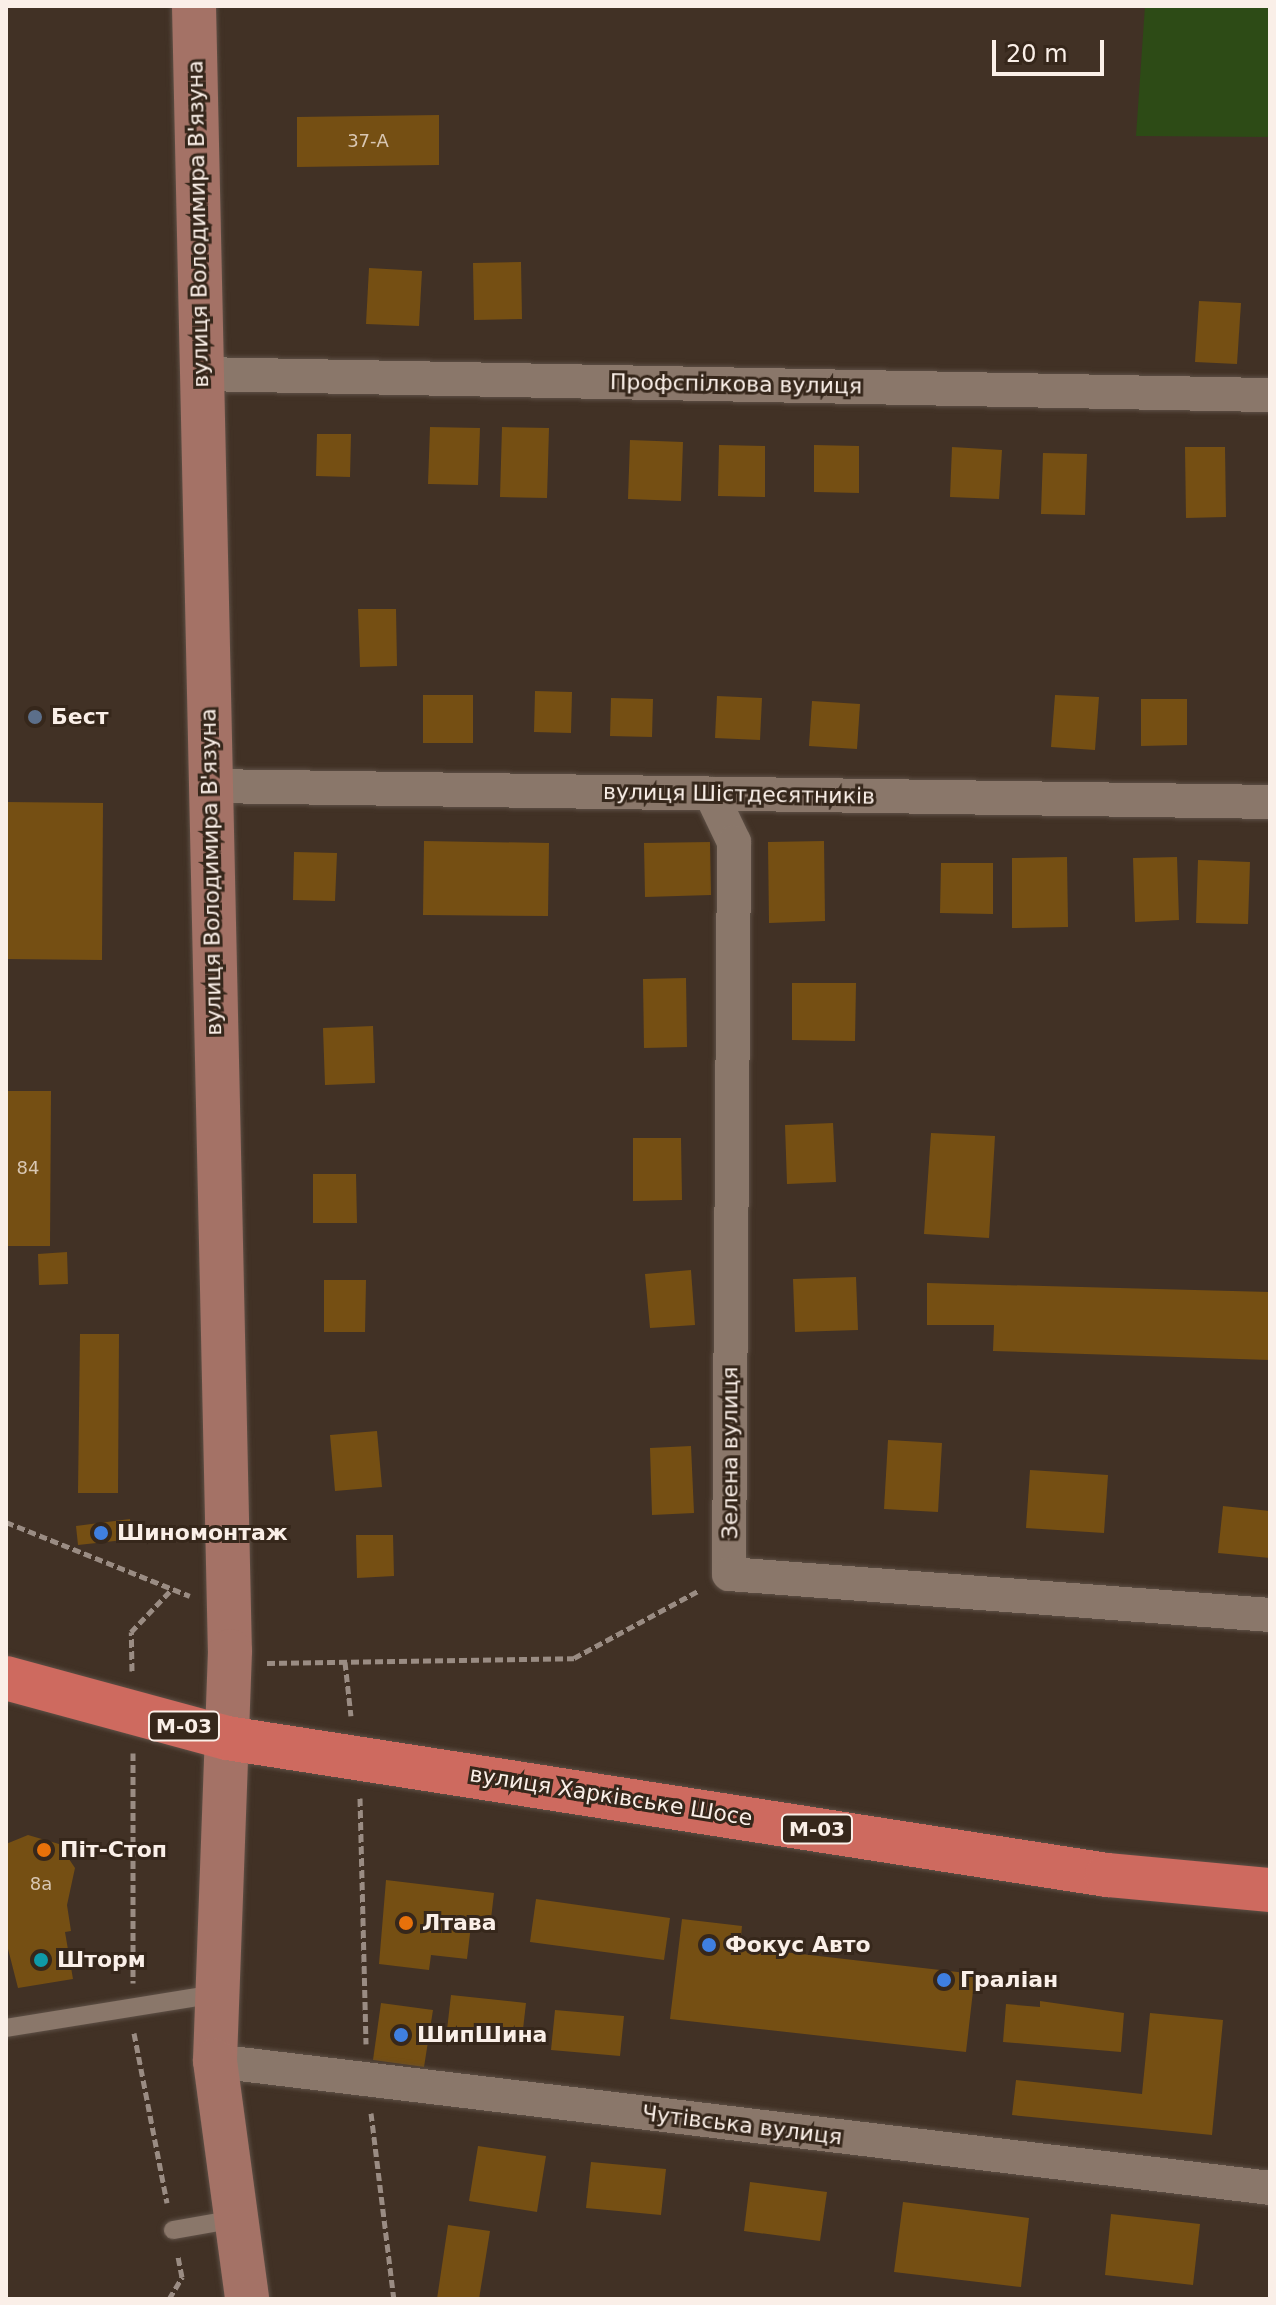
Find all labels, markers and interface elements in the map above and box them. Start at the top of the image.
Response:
scale bar [996,24,1108,74]
text: 20 m [1006,40,1068,68]
street label: вулиця Володимира В'язуна [182,60,214,388]
house number: 37-А [347,130,389,152]
street label: Профспілкова вулиця [610,369,862,399]
place label: Бест [51,704,108,730]
marker: Бест [26,708,44,726]
street label: вулиця Володимира В'язуна [195,708,227,1036]
street label: вулиця Шістдесятників [603,778,875,810]
house number: 84 [17,1157,39,1179]
street label: Зелена вулиця [717,1367,743,1539]
place label: Шиномонтаж [117,1520,288,1546]
marker: Шиномонтаж [92,1524,110,1542]
road number: М-03 [146,1710,222,1742]
street label: вулиця Харківське Шосе [468,1761,754,1831]
road number: М-03 [779,1813,855,1845]
place label: Піт-Стоп [60,1837,167,1863]
marker: Піт-Стоп [35,1841,53,1859]
house number: 8а [30,1873,52,1895]
place label: Лтава [422,1910,497,1936]
marker: Лтава [397,1914,415,1932]
place label: Фокус Авто [725,1932,871,1958]
marker: Фокус Авто [700,1936,718,1954]
place label: Шторм [57,1947,146,1973]
marker: Шторм [32,1951,50,1969]
place label: Граліан [960,1967,1058,1993]
marker: Граліан [935,1971,953,1989]
place label: ШипШина [417,2022,547,2048]
marker: ШипШина [392,2026,410,2044]
street label: Чутівська вулиця [640,2100,844,2150]

